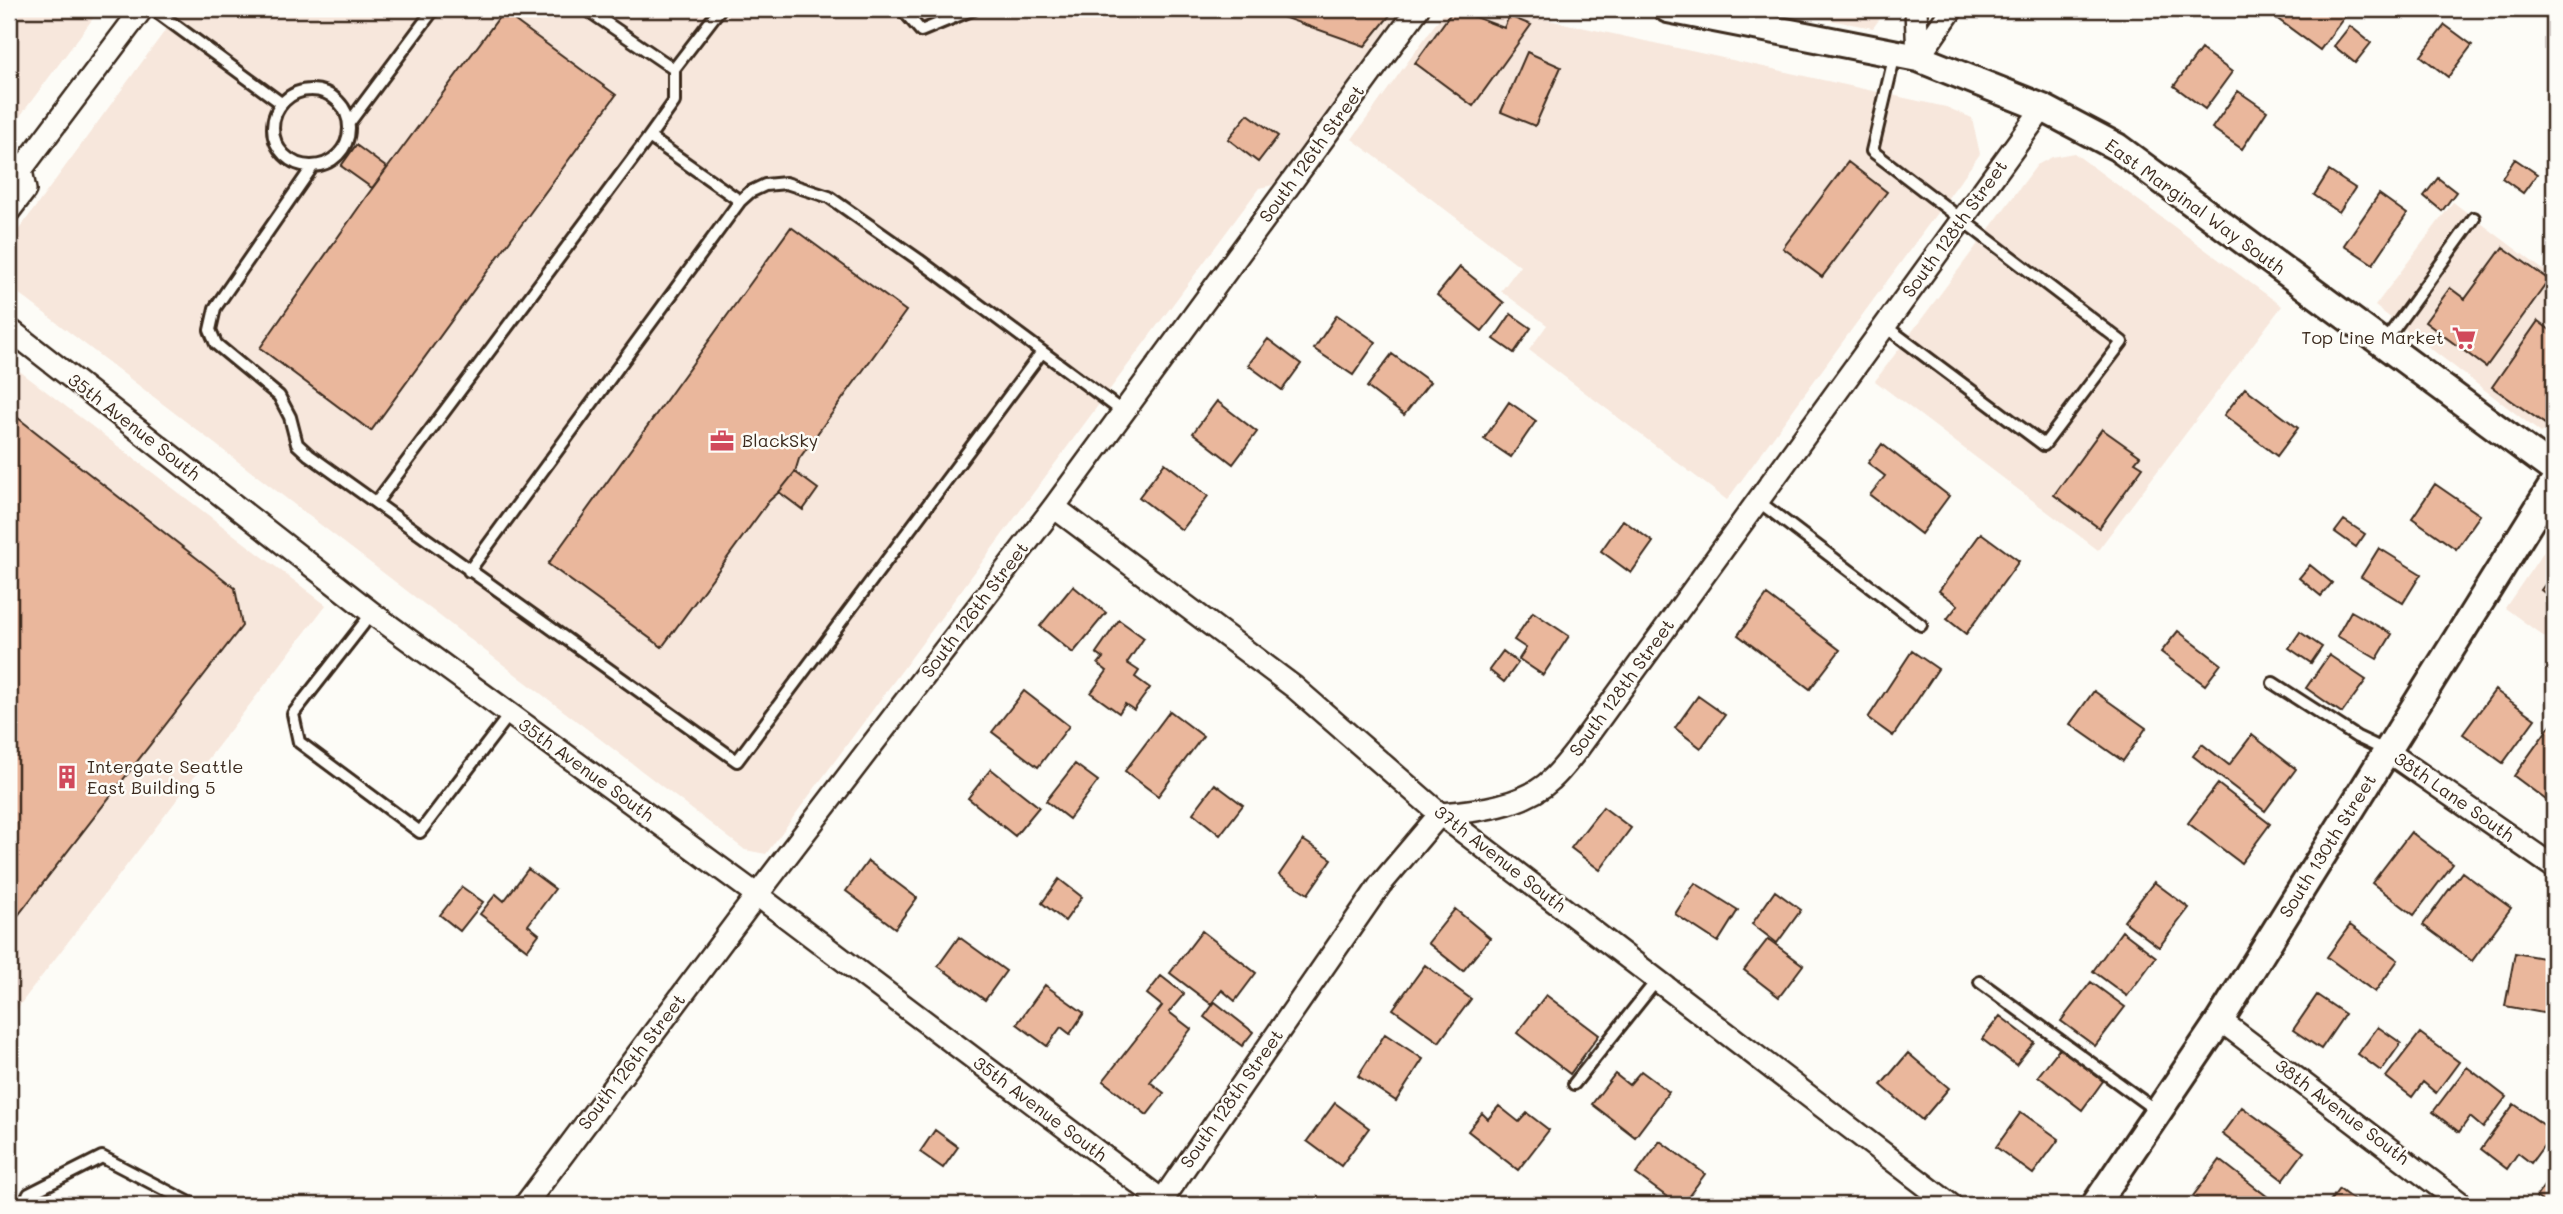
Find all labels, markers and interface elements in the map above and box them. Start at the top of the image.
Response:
street label: South 126th Street [1253,80,1369,227]
street label: East Marginal Way South [2101,133,2290,280]
street label: South 128th Street [1896,155,2012,302]
supermarket icon: Top Line Market [2450,324,2478,352]
place label: Top Line Market [2301,325,2444,349]
street label: 35th Avenue South [64,367,206,485]
office icon: BlackSky [708,427,736,455]
place label: BlackSky [742,428,818,452]
street label: South 126th Street [915,536,1033,682]
street label: South 128th Street [1563,614,1679,761]
street label: 35th Avenue South [514,712,659,826]
street label: 38th Lane South [2390,746,2519,847]
place label: Intergate Seattle East Building 5 [87,754,243,799]
building icon: Intergate Seattle East Building 5 [53,763,81,791]
street label: South 130th Street [2273,769,2381,922]
street label: 37th Avenue South [1430,799,1572,917]
street label: South 126th Street [572,988,690,1134]
street label: South 128th Street [1174,1024,1288,1173]
street label: 35th Avenue South [969,1050,1112,1166]
street label: 38th Avenue South [2271,1053,2415,1170]

